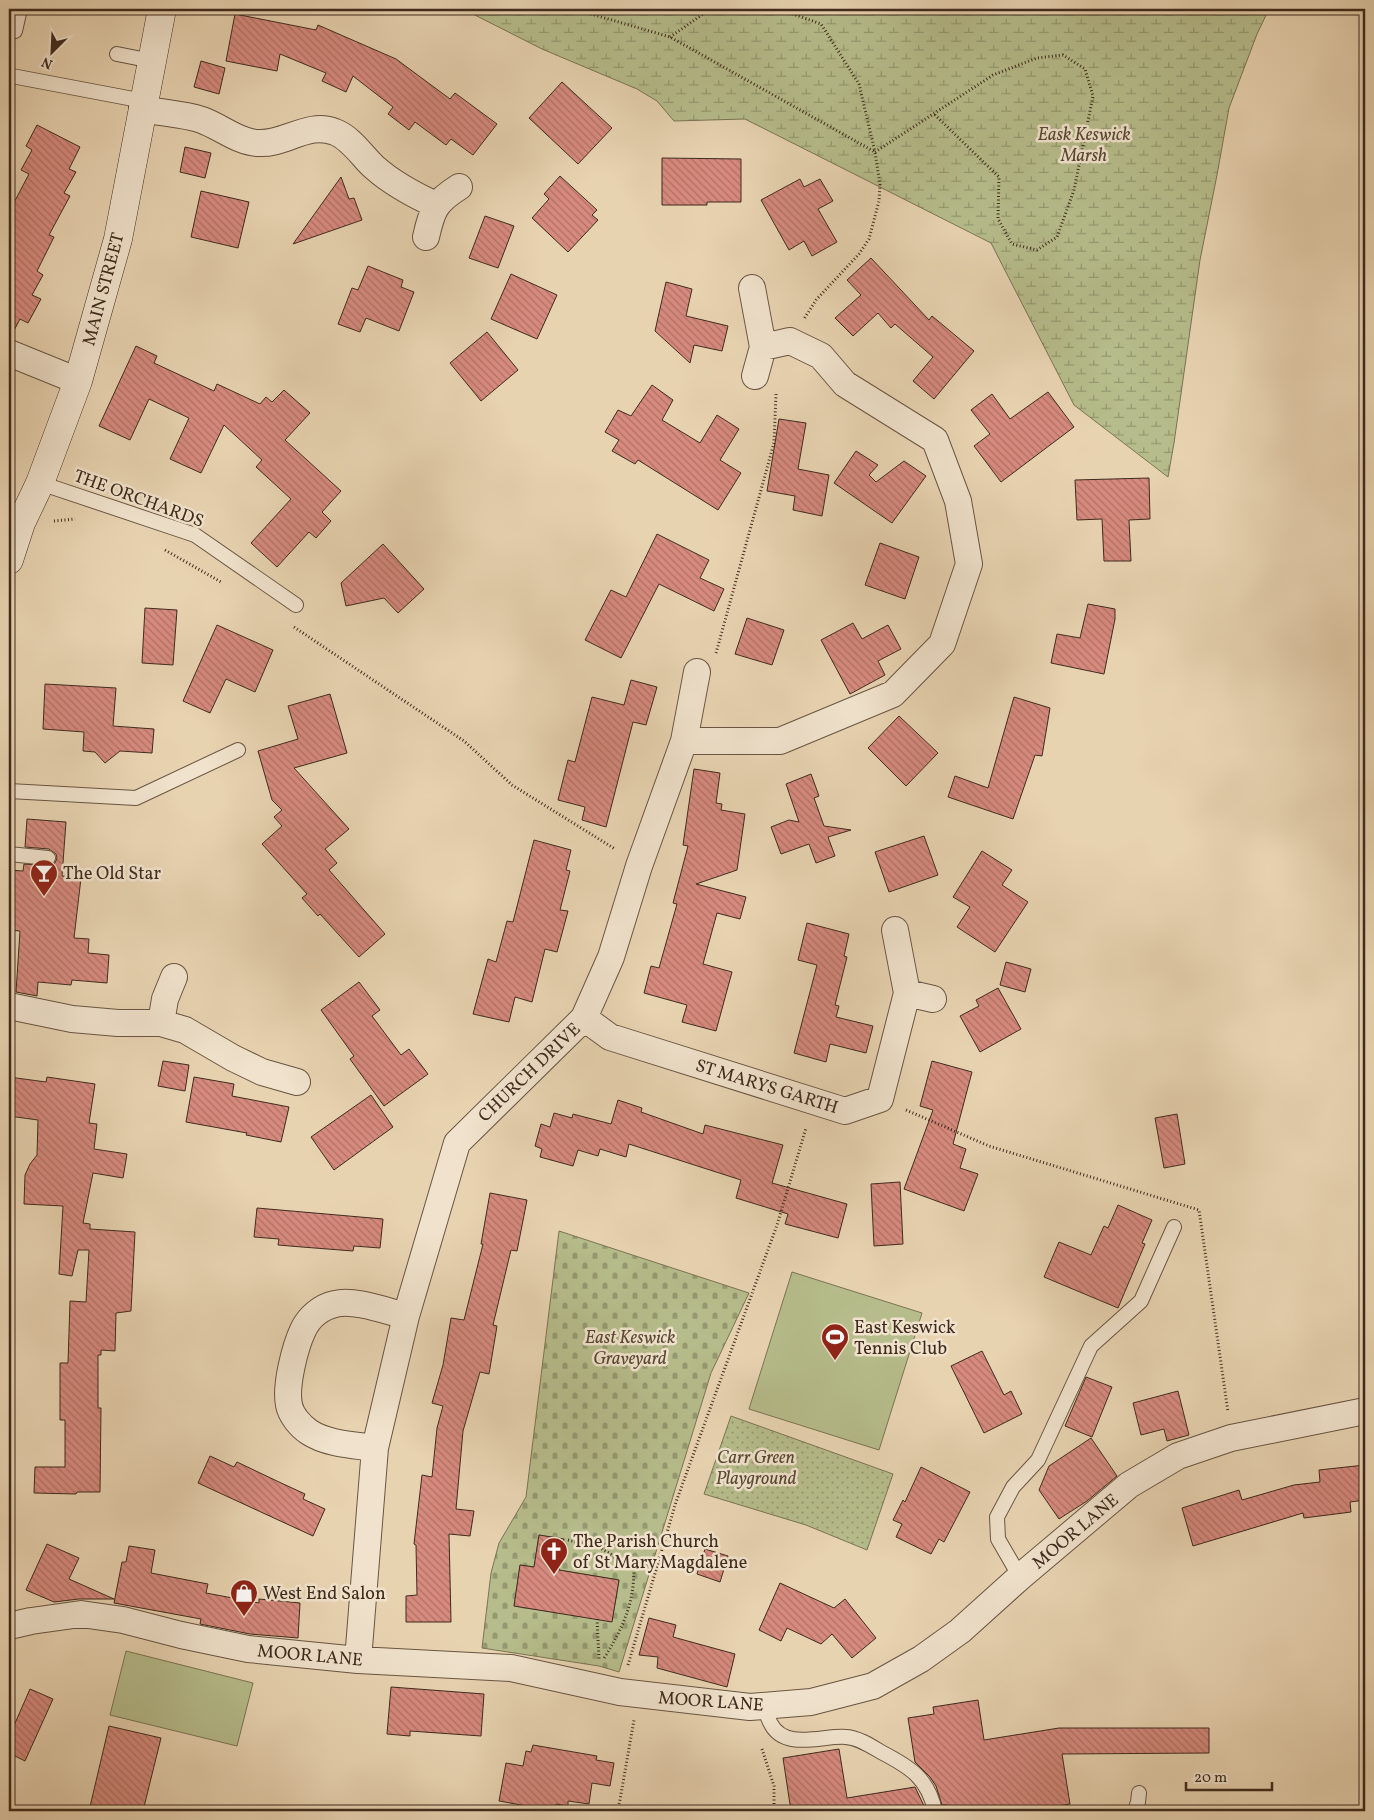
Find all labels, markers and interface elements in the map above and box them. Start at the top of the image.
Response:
north arrow [28,28,78,78]
text: N [39,52,56,73]
park label: Eask Keswick Marsh [1037,123,1131,169]
street label: MAIN STREET [77,230,132,349]
street label: THE ORCHARDS [70,464,207,535]
bar icon: The Old Star [29,858,59,897]
place label: The Old Star [63,862,162,887]
street label: CHURCH DRIVE [473,1018,587,1128]
street label: ST MARYS GARTH [692,1054,841,1121]
place label: East Keswick Tennis Club [854,1316,956,1362]
sports icon: East Keswick Tennis Club [820,1322,850,1361]
park label: East Keswick Graveyard [585,1326,675,1372]
park label: Carr Green Playground [716,1446,797,1492]
street label: MOOR LANE [1027,1488,1125,1576]
place label: The Parish Church of St Mary Magdalene [573,1530,747,1576]
church icon: The Parish Church of St Mary Magdalene [539,1536,569,1575]
shop icon: West End Salon [229,1578,259,1617]
place label: West End Salon [263,1582,386,1607]
street label: MOOR LANE [256,1639,364,1674]
street label: MOOR LANE [657,1686,765,1719]
scale bar [1186,1760,1273,1792]
text: 20 m [1194,1768,1227,1789]

